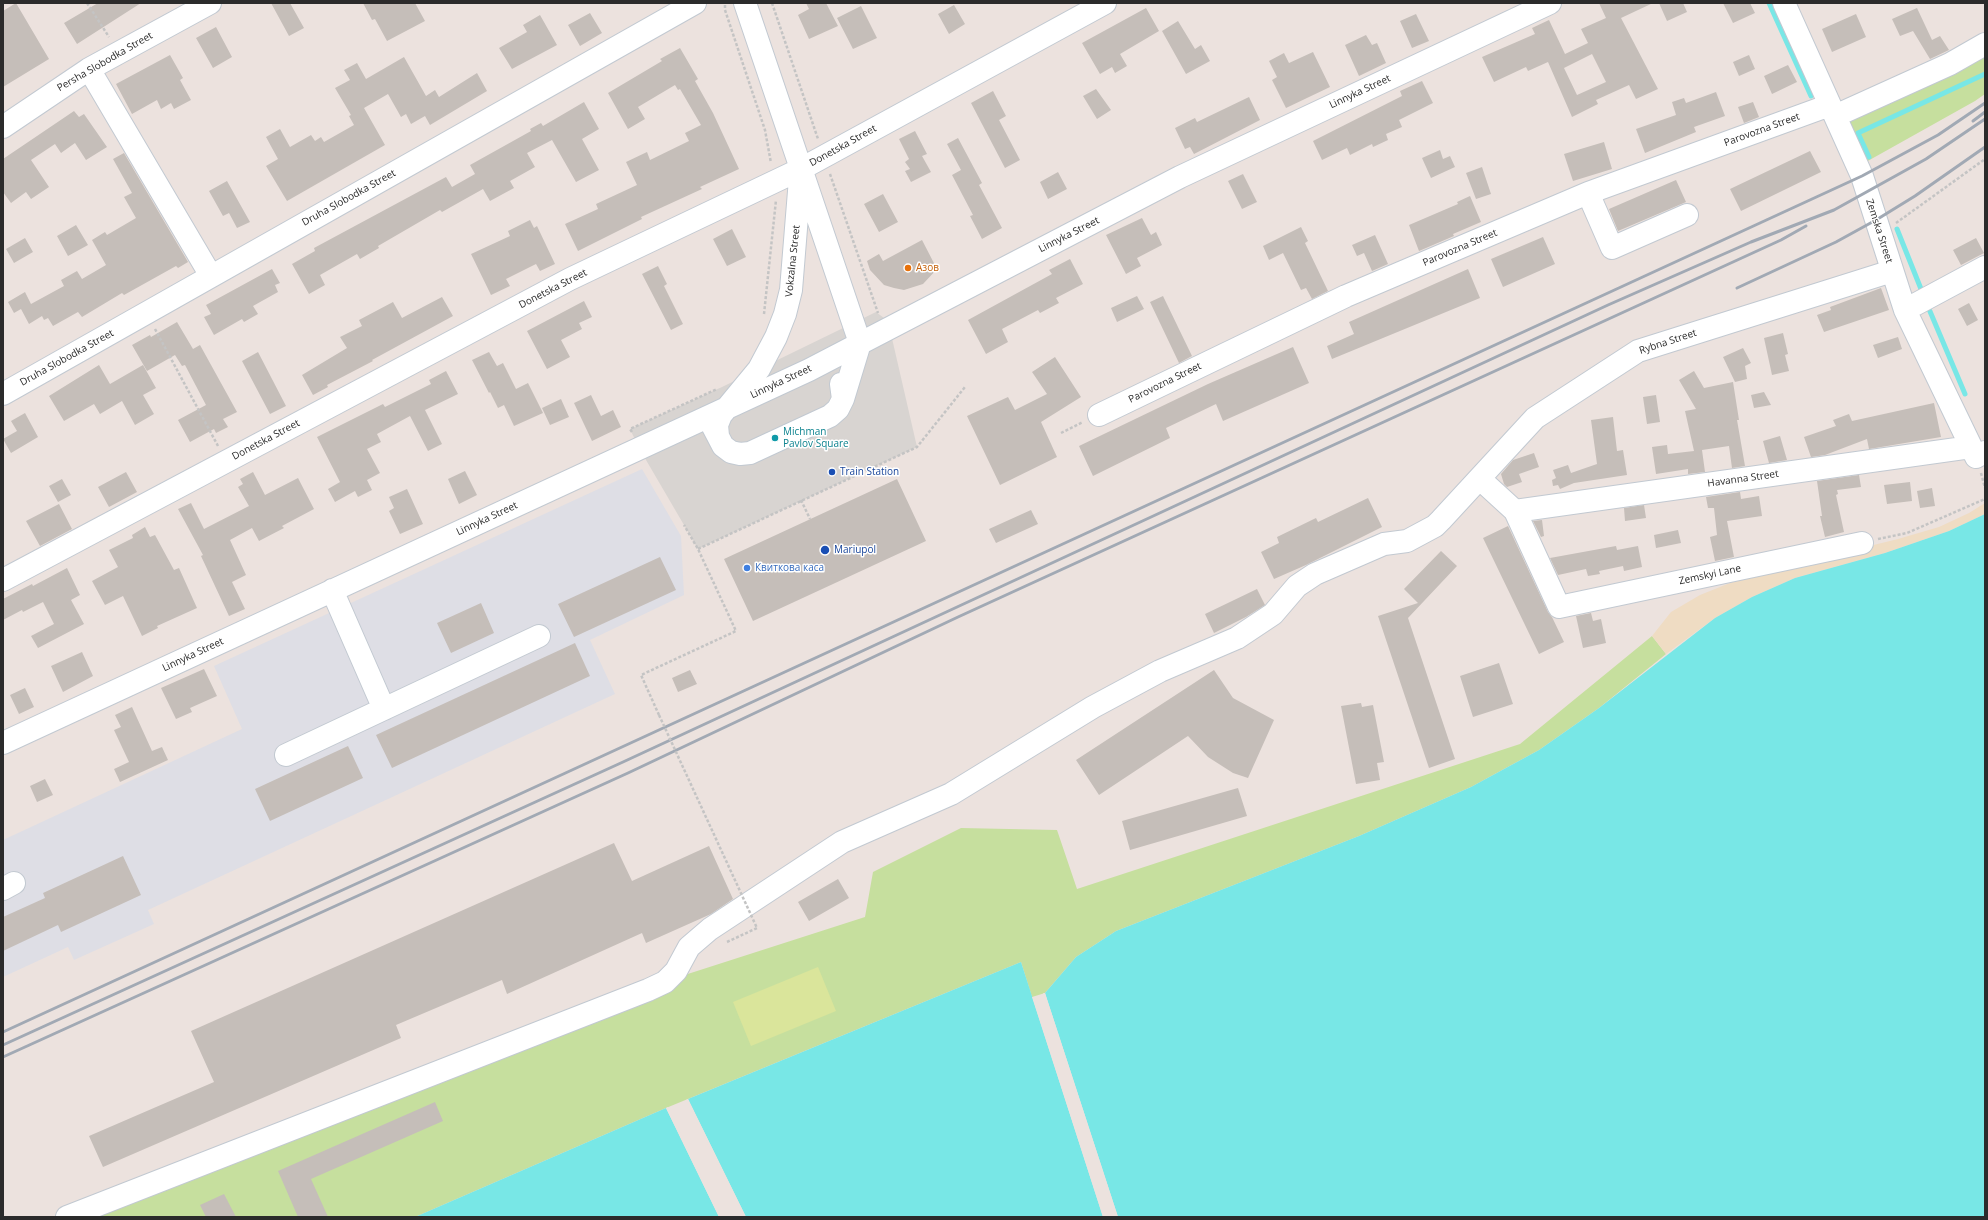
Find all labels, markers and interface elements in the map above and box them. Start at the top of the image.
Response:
street label: Persha Slobodka Street [55,30,155,94]
street label: Linnyka Street [1327,73,1393,111]
street label: Parovozna Street [1723,111,1801,149]
street label: Donetska Street [807,123,879,169]
street label: Druha Slobodka Street [300,167,398,229]
street label: Zemska Street [1863,197,1895,265]
street label: Linnyka Street [1037,215,1101,255]
street label: Vokzalna Street [783,224,803,298]
street label: Parovozna Street [1421,227,1499,269]
place label: Азов [916,262,939,274]
marker: Азов [903,263,913,273]
street label: Donetska Street [517,267,589,311]
street label: Druha Slobodka Street [18,327,116,389]
street label: Rybna Street [1638,327,1698,357]
street label: Parovozna Street [1127,360,1203,406]
street label: Linnyka Street [748,363,814,401]
street label: Donetska Street [230,417,302,463]
place label: Michman Pavlov Square [783,426,849,450]
marker: Michman Pavlov Square [770,433,780,443]
place label: Train Station [840,466,899,478]
marker: Train Station [827,467,837,477]
street label: Havanna Street [1707,468,1779,490]
street label: Linnyka Street [454,500,520,538]
marker: Mariupol [819,544,831,556]
place label: Mariupol [834,544,876,556]
place label: Квиткова каса [755,562,824,574]
marker: Квиткова каса [742,563,752,573]
street label: Zemskyi Lane [1678,563,1742,587]
street label: Linnyka Street [160,636,226,674]

